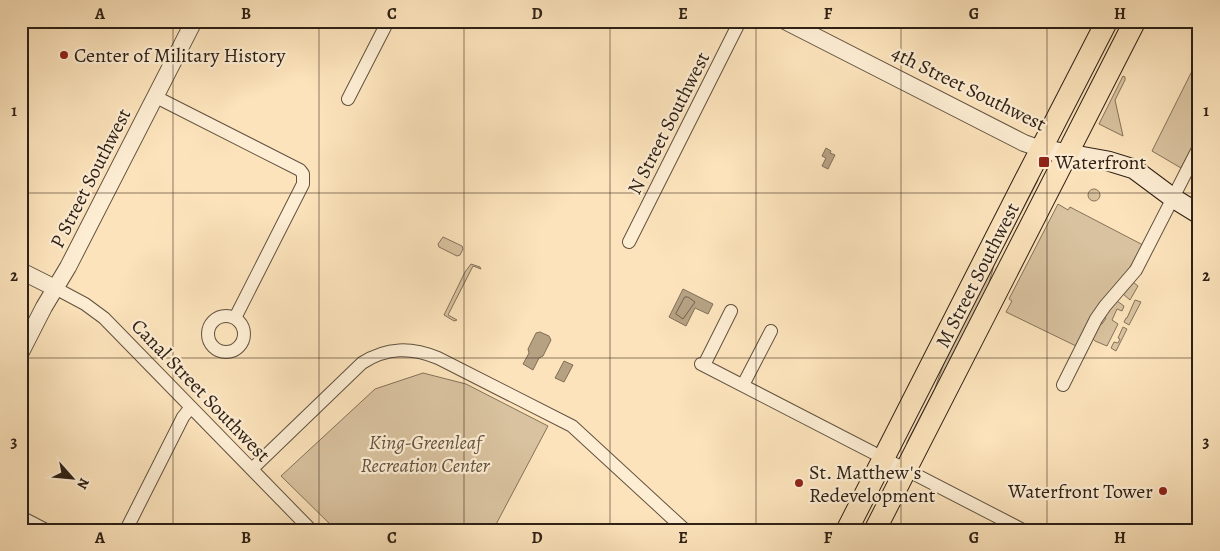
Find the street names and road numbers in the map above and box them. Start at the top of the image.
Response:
street label: 4th Street Southwest [887,39,1051,138]
street label: N Street Southwest [621,47,716,199]
street label: P Street Southwest [44,103,137,253]
street label: M Street Southwest [929,198,1026,352]
street label: Canal Street Southwest [125,313,276,468]

